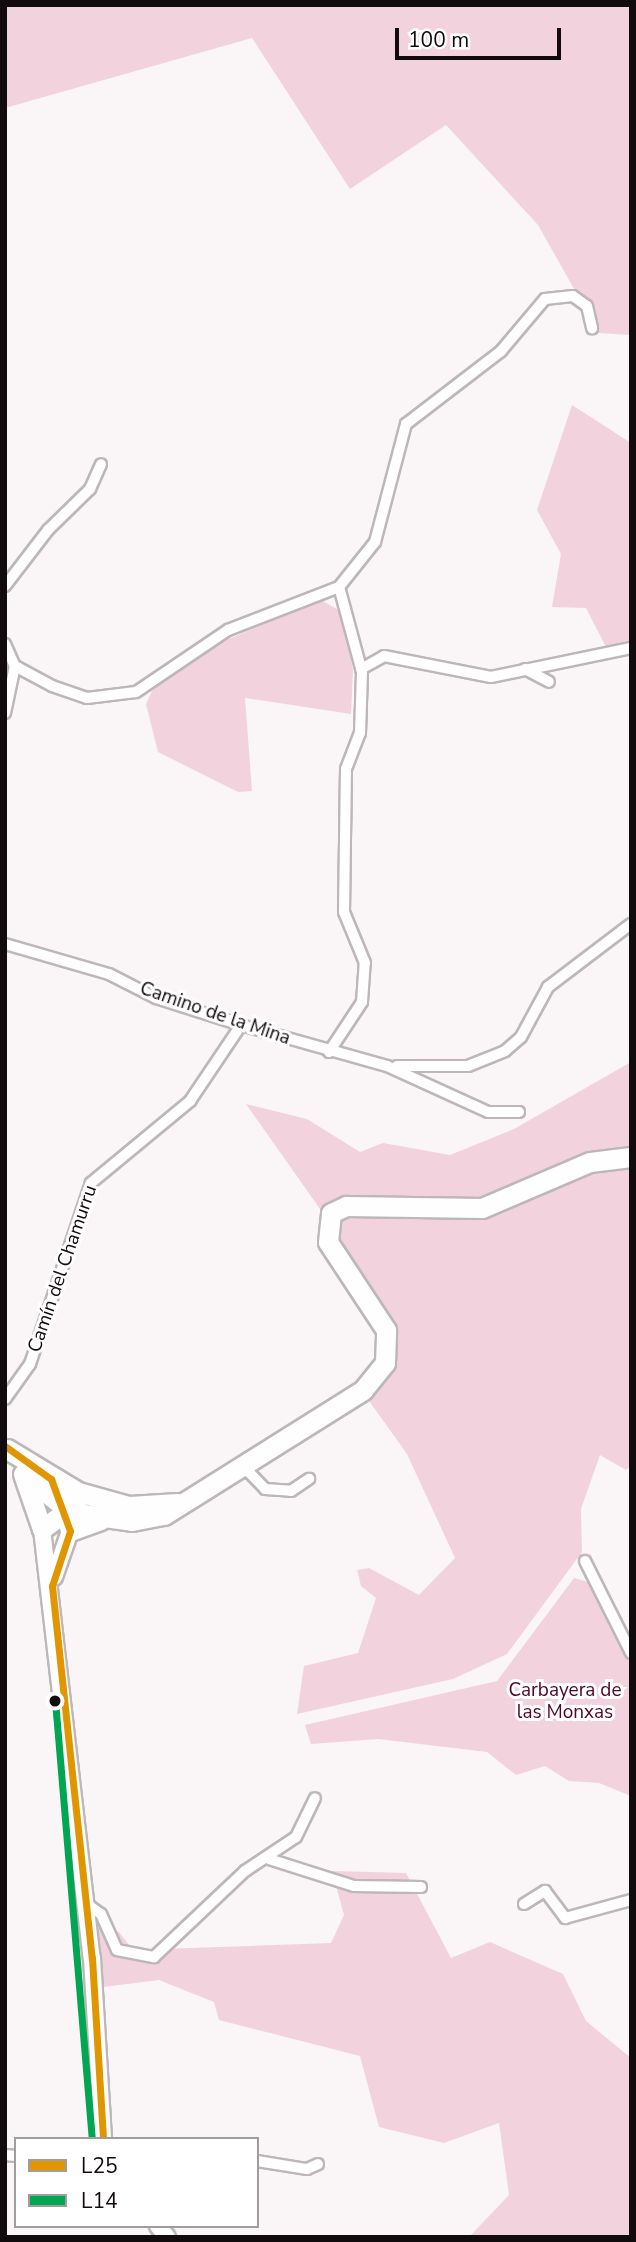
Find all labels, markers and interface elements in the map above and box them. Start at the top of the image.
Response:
scale bar [398,14,564,58]
text: 100 m [408,26,469,54]
street label: Camino de la Mina [137,978,293,1050]
street label: Camín del Chamurru [24,1182,102,1356]
park label: Carbayera de las Monxas [509,1680,621,1724]
unlabelled marker [48,1694,62,1708]
legend [14,2137,259,2228]
text: L25 [81,2152,118,2180]
text: L14 [81,2187,118,2215]

